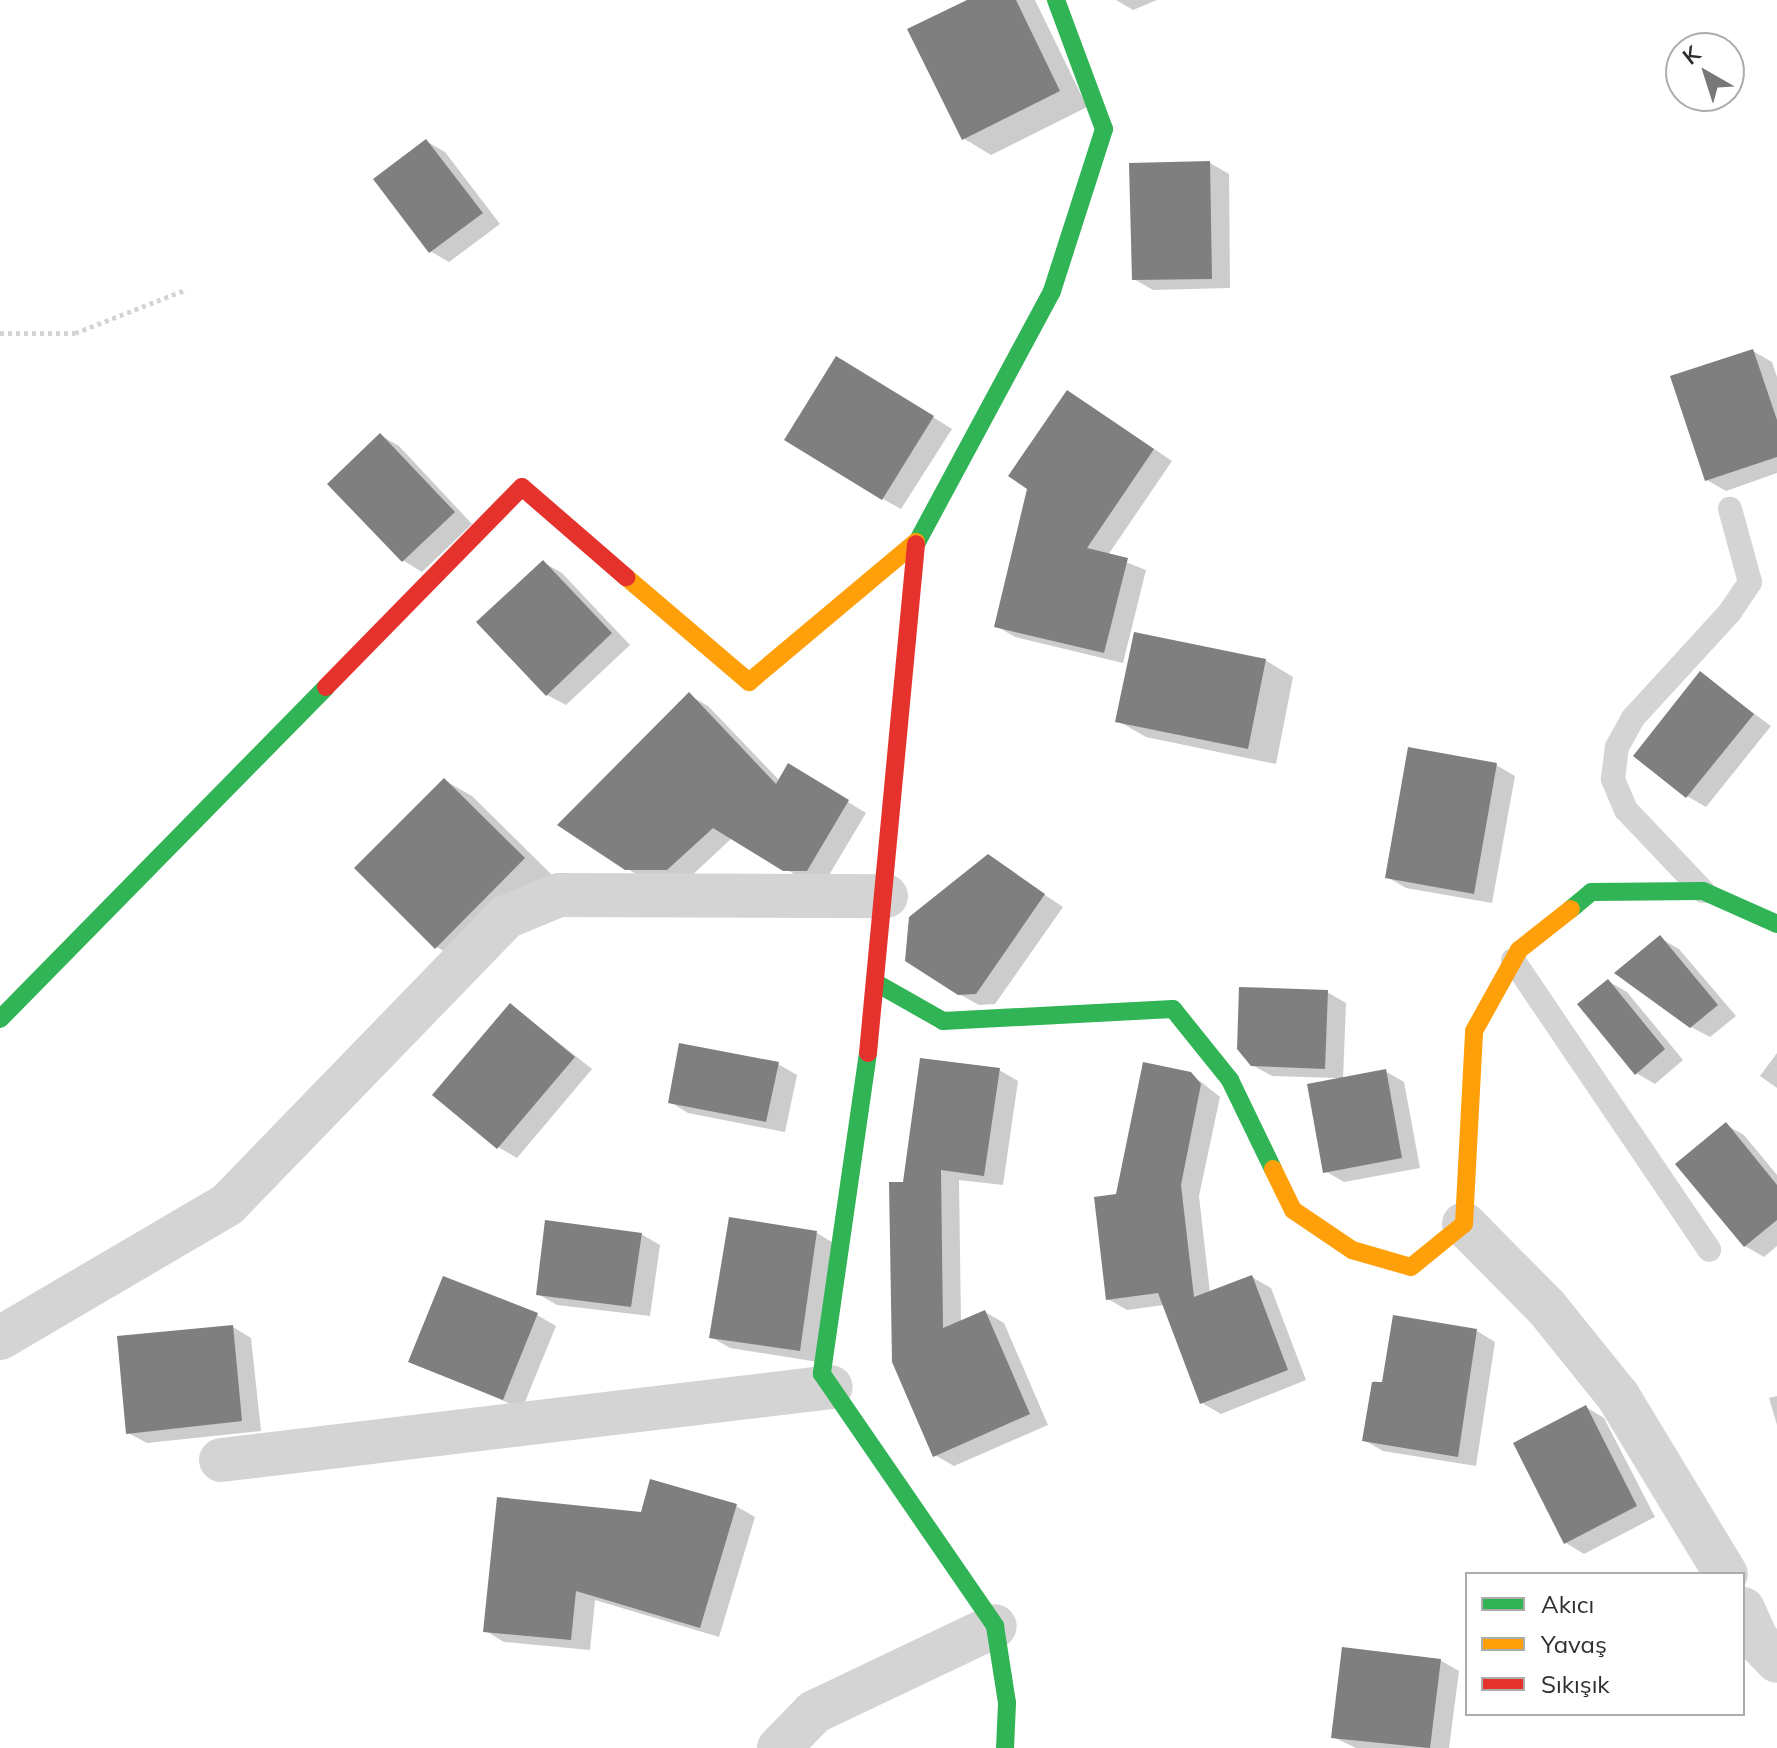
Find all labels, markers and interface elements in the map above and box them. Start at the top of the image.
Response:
north arrow [1665,32,1745,112]
text: K [1677,39,1706,70]
legend [1465,1572,1745,1716]
text: Akıcı [1541,1589,1594,1619]
text: Yavaş [1541,1629,1607,1659]
text: Sıkışık [1541,1669,1610,1699]

